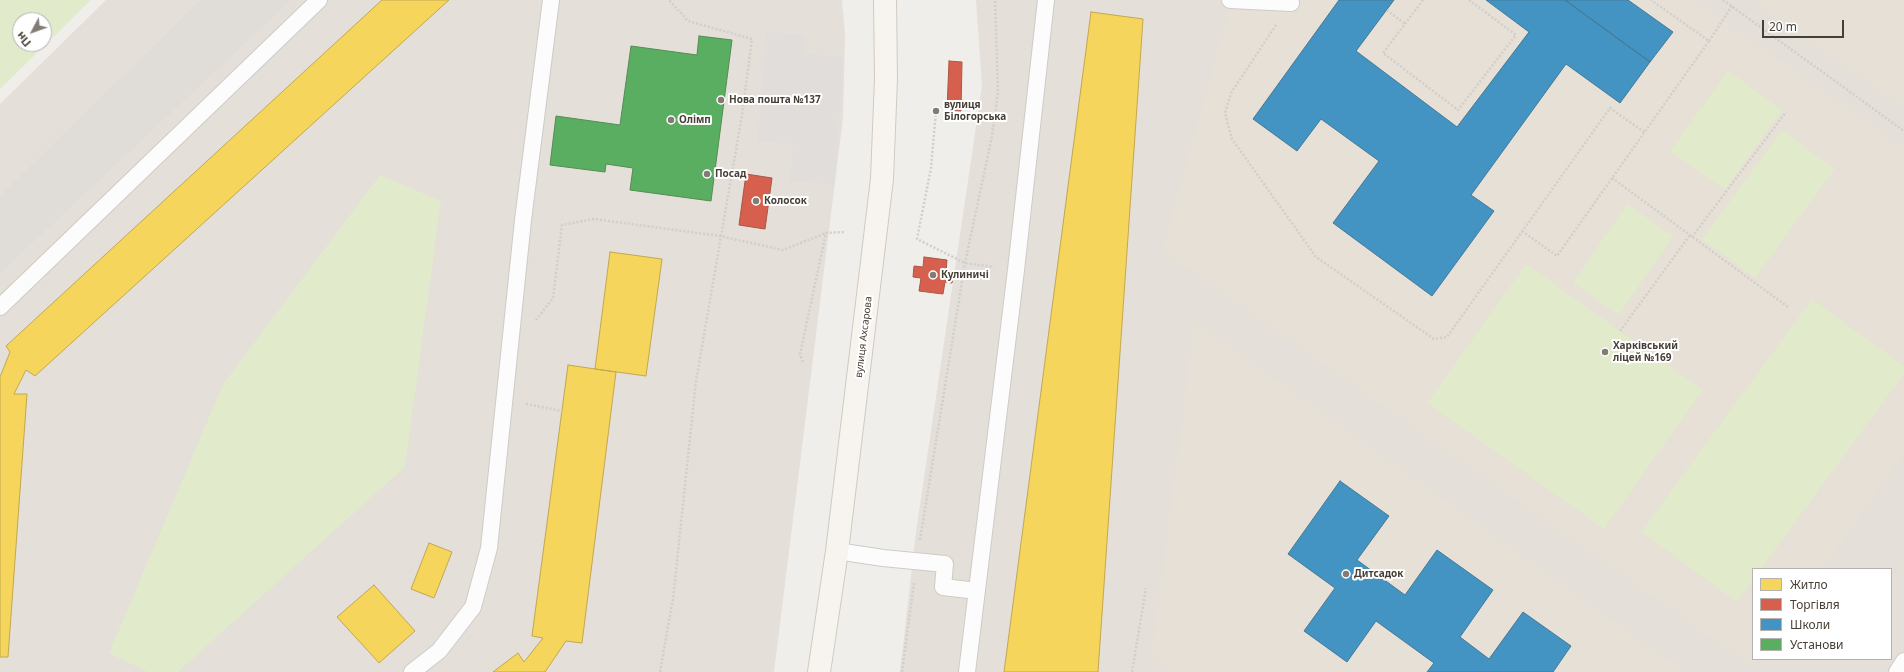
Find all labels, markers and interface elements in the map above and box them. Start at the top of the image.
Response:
north arrow [12,12,52,52]
scale bar [1764,12,1846,38]
text: 20 m [1769,18,1797,35]
text: Пн [13,29,34,50]
place label: Нова пошта №137 [729,94,821,106]
marker: Нова пошта №137 [716,95,726,105]
place label: вулиця Білогорська [944,99,1006,122]
marker: вулиця Білогорська [931,106,941,116]
place label: Олімп [679,114,711,126]
marker: Олімп [666,115,676,125]
place label: Посад [715,168,746,180]
marker: Посад [702,169,712,179]
place label: Колосок [764,195,807,207]
marker: Колосок [751,196,761,206]
place label: Кулиничі [941,269,989,281]
marker: Кулиничі [928,270,938,280]
street label: вулиця Ахсарова [853,296,875,378]
place label: Харківський ліцей №169 [1613,340,1678,364]
marker: Харківський ліцей №169 [1600,347,1610,357]
place label: Дитсадок [1354,568,1403,580]
legend [1752,568,1892,660]
marker: Дитсадок [1341,569,1351,579]
text: Житло [1790,576,1828,593]
text: Торгівля [1790,596,1840,613]
text: Школи [1790,616,1830,633]
text: Установи [1790,636,1844,653]

